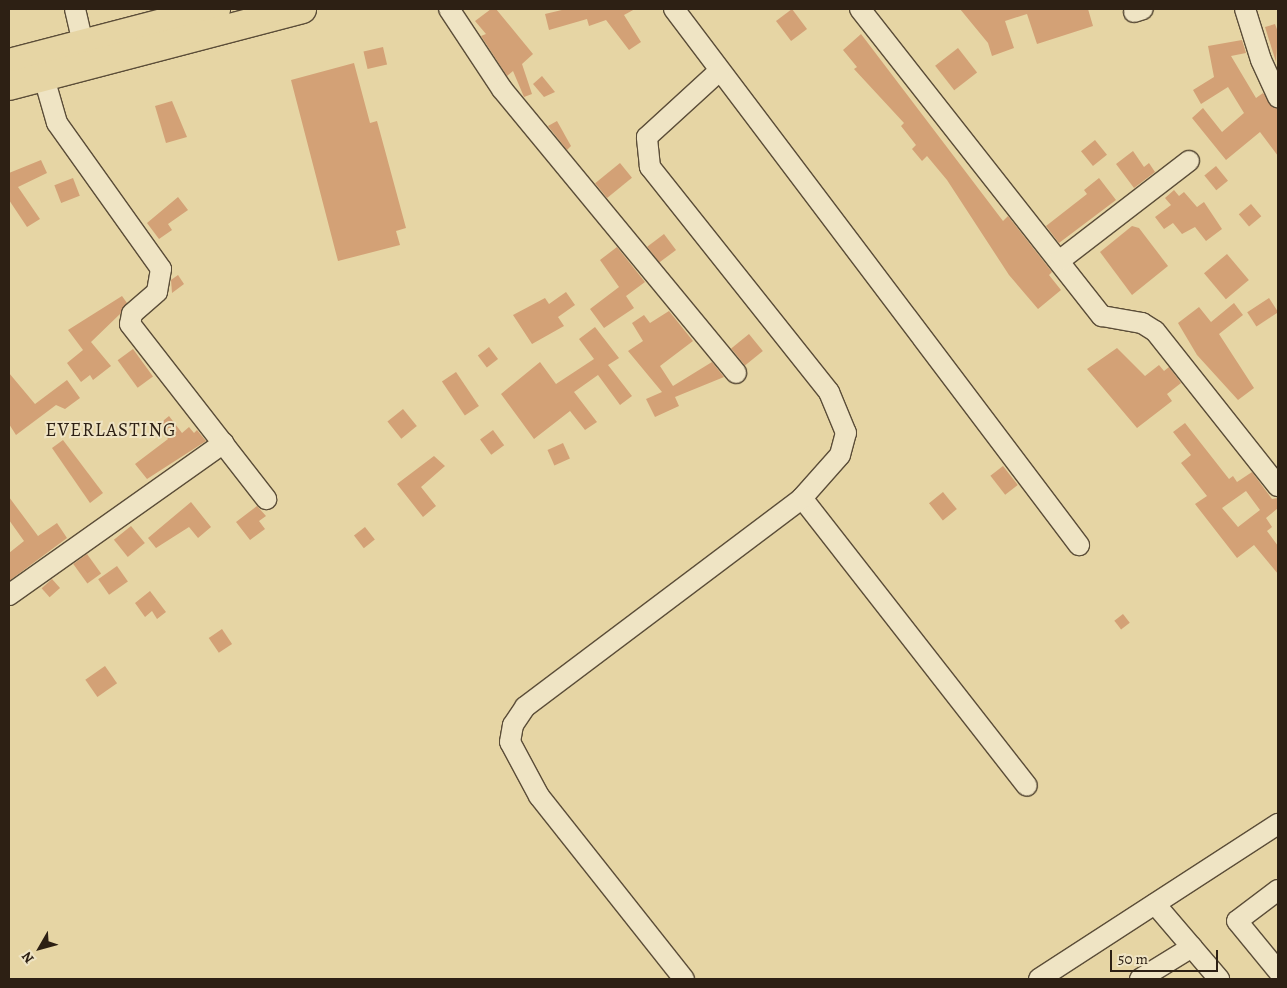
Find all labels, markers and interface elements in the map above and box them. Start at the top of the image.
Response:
district label: EVERLASTING [44,420,178,442]
north arrow [15,923,65,973]
scale bar [1112,940,1220,972]
text: N [17,948,38,967]
text: 50 m [1118,949,1148,969]

